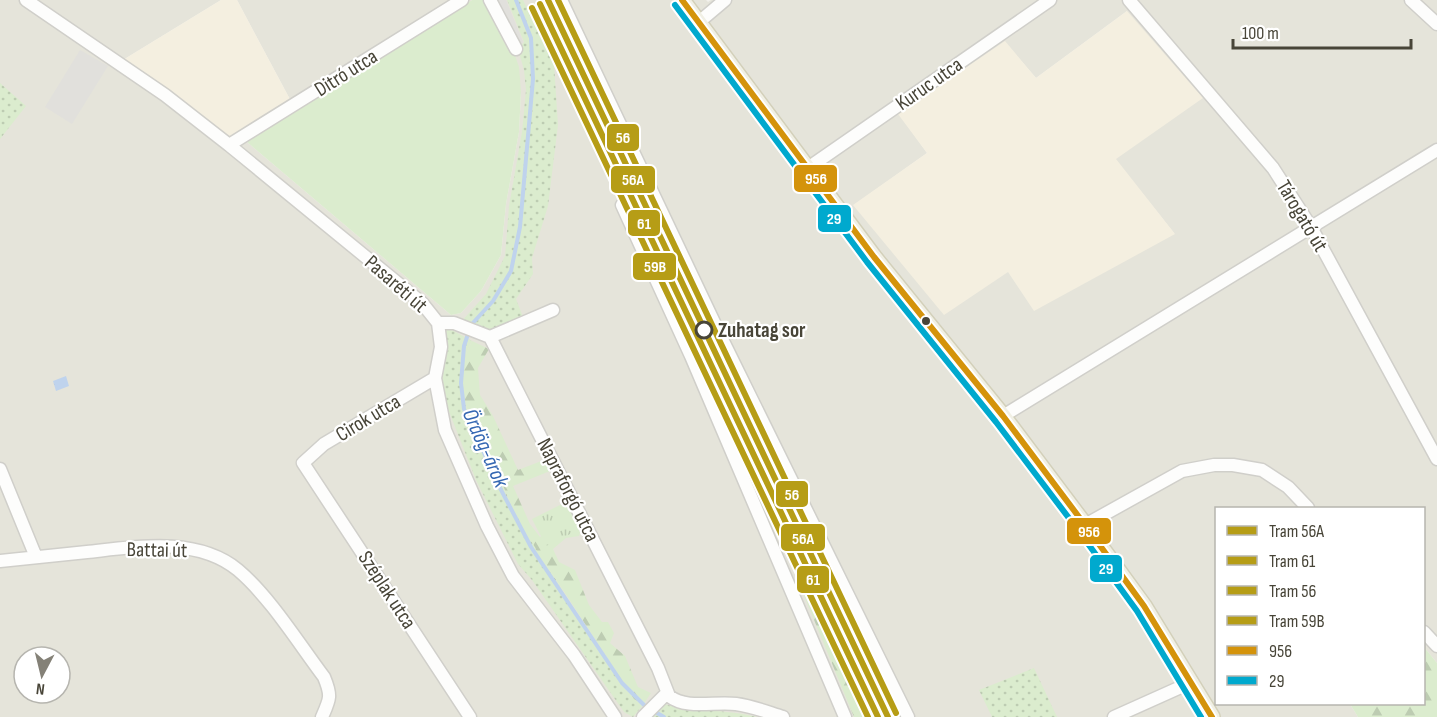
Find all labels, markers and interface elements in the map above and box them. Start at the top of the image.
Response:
scale bar [1233,12,1412,50]
text: 100 m [1242,23,1279,44]
street label: Ditró utca [310,44,382,102]
street label: Kuruc utca [891,52,967,116]
line badge: 56 [606,123,640,152]
text: 56 [616,129,630,148]
line badge: 956 [793,164,838,193]
line badge: 56A [610,165,656,194]
text: 956 [805,170,827,189]
text: 56A [622,171,644,190]
street label: Tárogató út [1271,176,1333,256]
line badge: 29 [817,204,852,233]
line badge: 61 [627,209,661,237]
text: 29 [827,210,841,229]
text: 61 [637,215,652,234]
street label: Pasaréti út [359,250,433,318]
line badge: 59B [632,252,677,281]
text: 59B [644,258,666,277]
unlabelled marker [920,315,932,327]
place label: Zuhatag sor [718,318,806,343]
marker: Zuhatag sor [695,321,713,339]
street label: Cirok utca [331,389,405,447]
water label: Ördög-árok [456,405,515,492]
street label: Napraforgó utca [531,434,605,546]
line badge: 56 [775,480,809,508]
text: 56 [785,486,799,505]
legend [1215,507,1425,705]
line badge: 956 [1066,517,1112,545]
text: Tram 56A [1269,521,1324,542]
line badge: 56A [780,523,826,552]
text: 956 [1078,523,1100,542]
text: 56A [792,530,814,549]
street label: Battai út [126,537,188,563]
street label: Széplak utca [353,546,421,634]
text: Tram 61 [1269,551,1316,572]
line badge: 29 [1089,554,1123,583]
text: 29 [1099,560,1113,579]
line badge: 61 [796,565,830,594]
text: 61 [806,571,821,590]
text: Tram 56 [1269,581,1316,602]
text: Tram 59B [1269,611,1324,632]
text: 956 [1269,641,1292,662]
north arrow [12,645,72,705]
text: 29 [1269,671,1284,692]
text: N [35,678,46,698]

